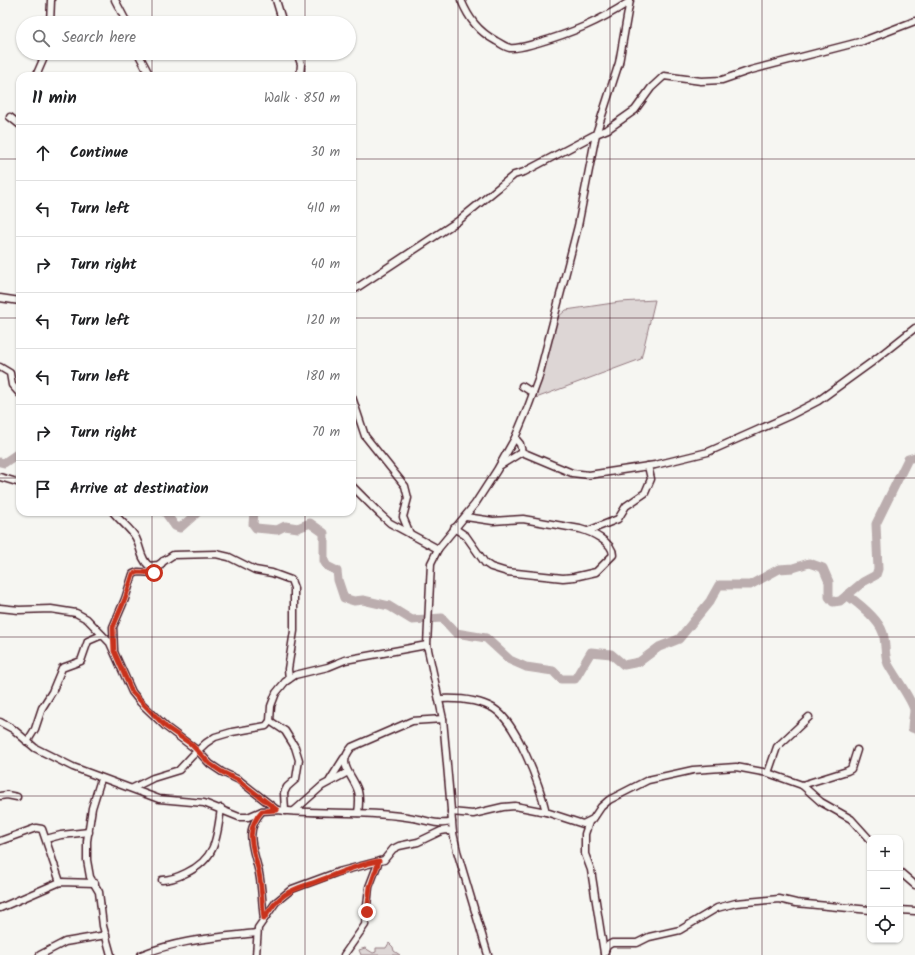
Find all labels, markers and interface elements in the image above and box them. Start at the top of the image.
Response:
search box [16,16,356,60]
text: Search here [62,26,136,50]
icon: search [30,27,52,49]
text: 11 min [32,85,77,112]
text: Walk · 850 m [264,88,340,109]
text: Continue [70,141,128,165]
icon: ahead [32,142,54,164]
text: 30 m [311,142,340,163]
text: Turn left [70,197,130,221]
icon: left [32,198,54,220]
text: 410 m [307,198,340,219]
text: Turn right [70,253,137,277]
icon: right [32,254,54,276]
text: 40 m [311,254,340,275]
text: Turn left [70,309,130,333]
icon: left [32,310,54,332]
text: 120 m [306,310,340,331]
text: Turn left [70,365,130,389]
icon: left [32,366,54,388]
text: 180 m [306,366,340,387]
text: Turn right [70,421,137,445]
icon: right [32,422,54,444]
text: 70 m [312,422,340,443]
text: Arrive at destination [70,477,209,501]
icon: arrive [32,478,54,500]
route start [145,564,163,582]
map controls [867,835,903,943]
button: + [867,835,903,871]
button: − [867,871,903,907]
route end [358,903,376,921]
button: locate [867,907,903,943]

